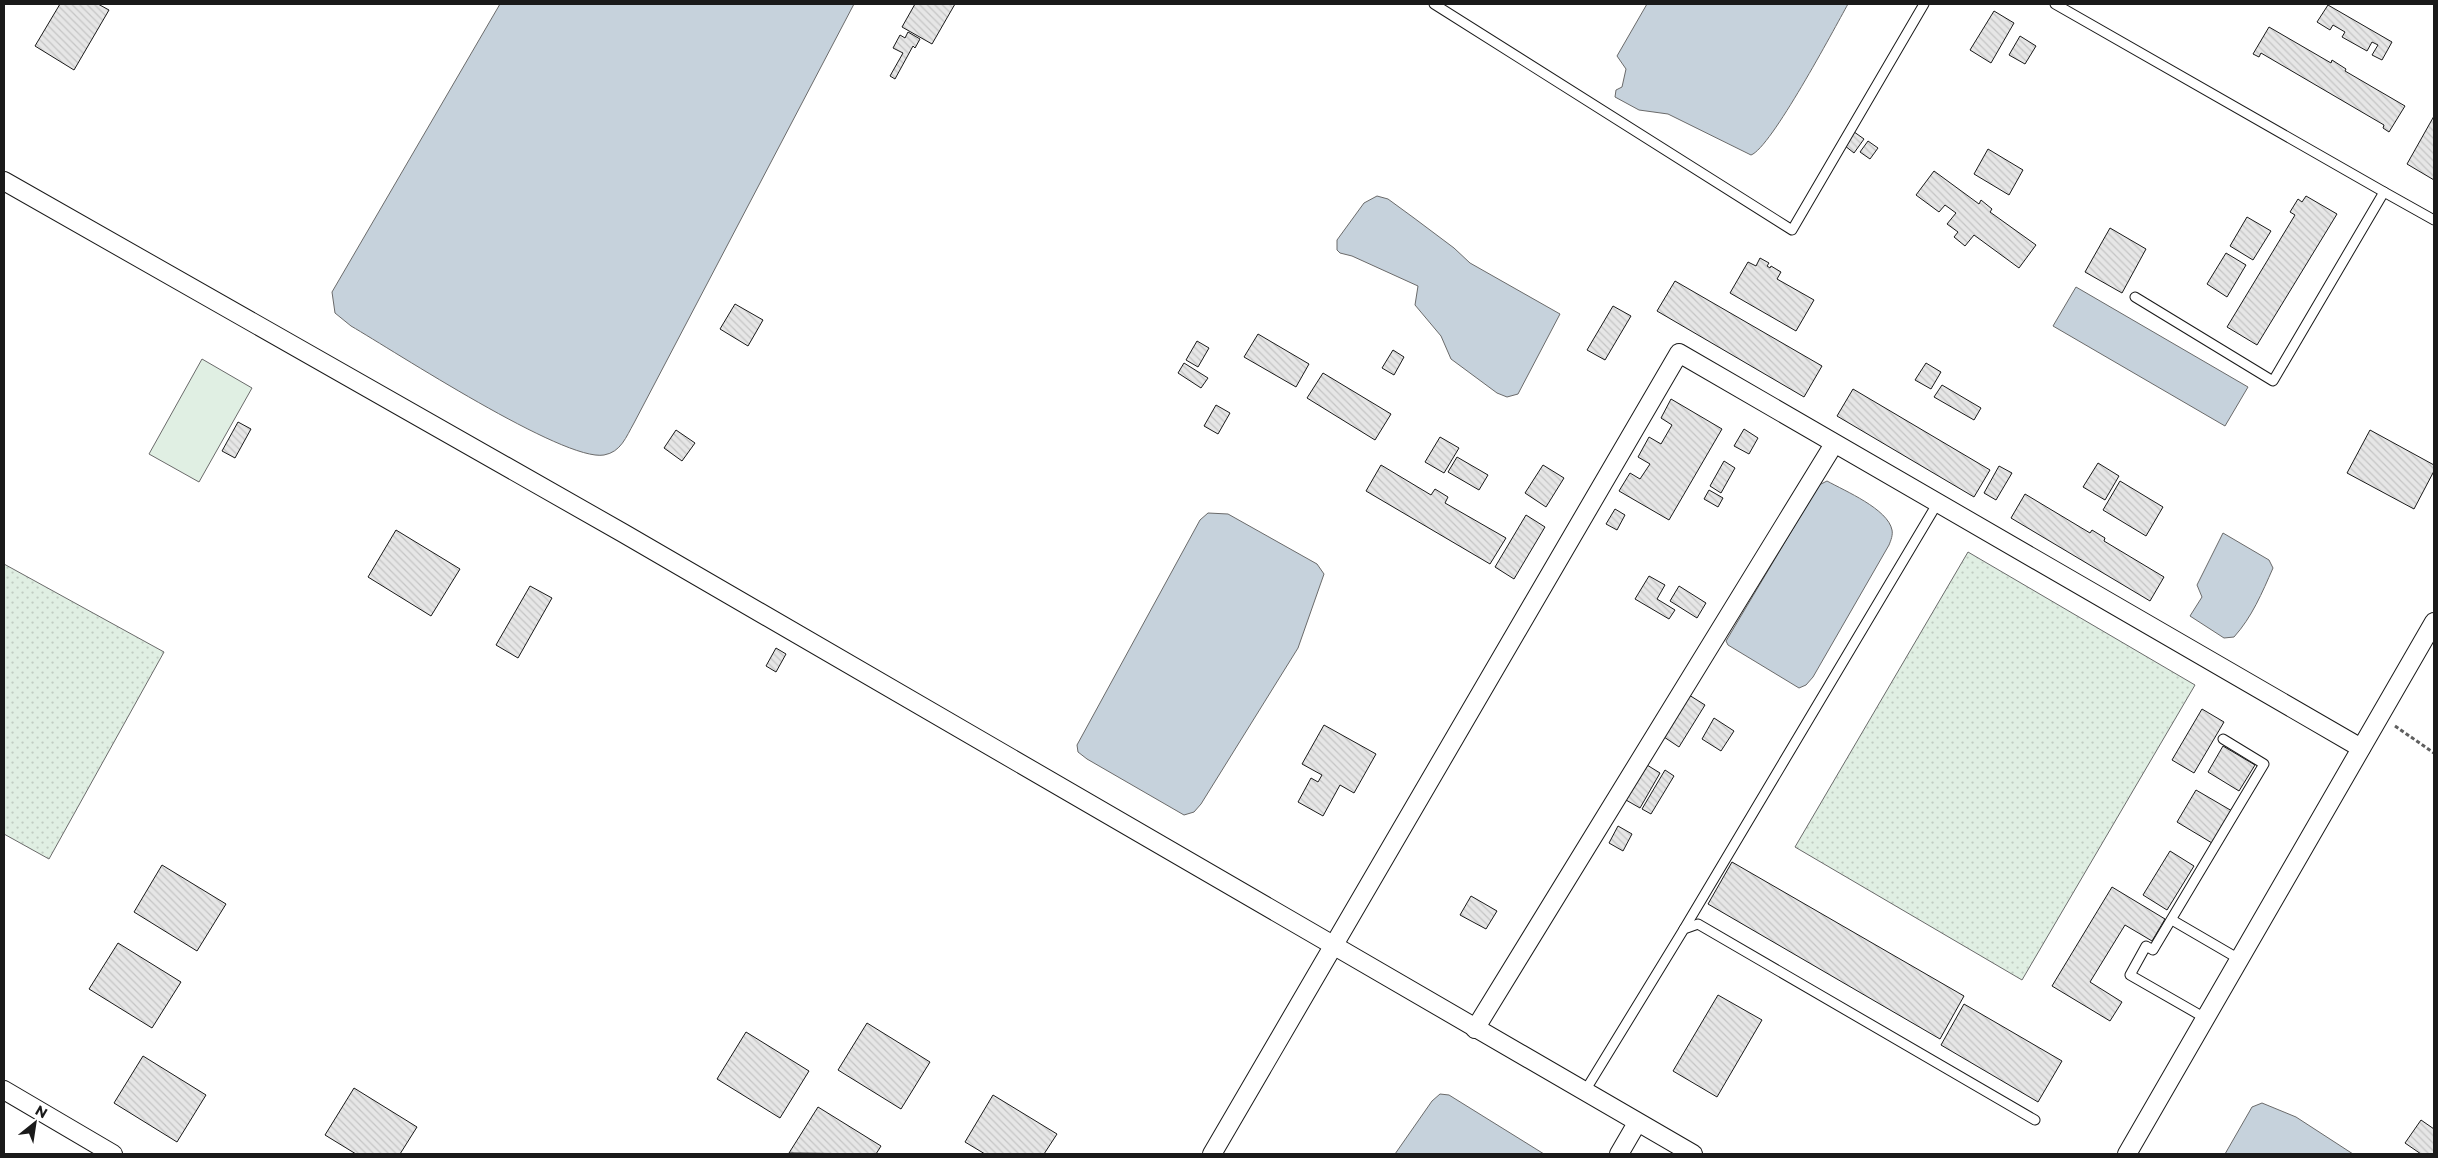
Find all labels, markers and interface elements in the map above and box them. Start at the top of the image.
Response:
north arrow [10,1098,60,1148]
text: N [32,1101,51,1122]

